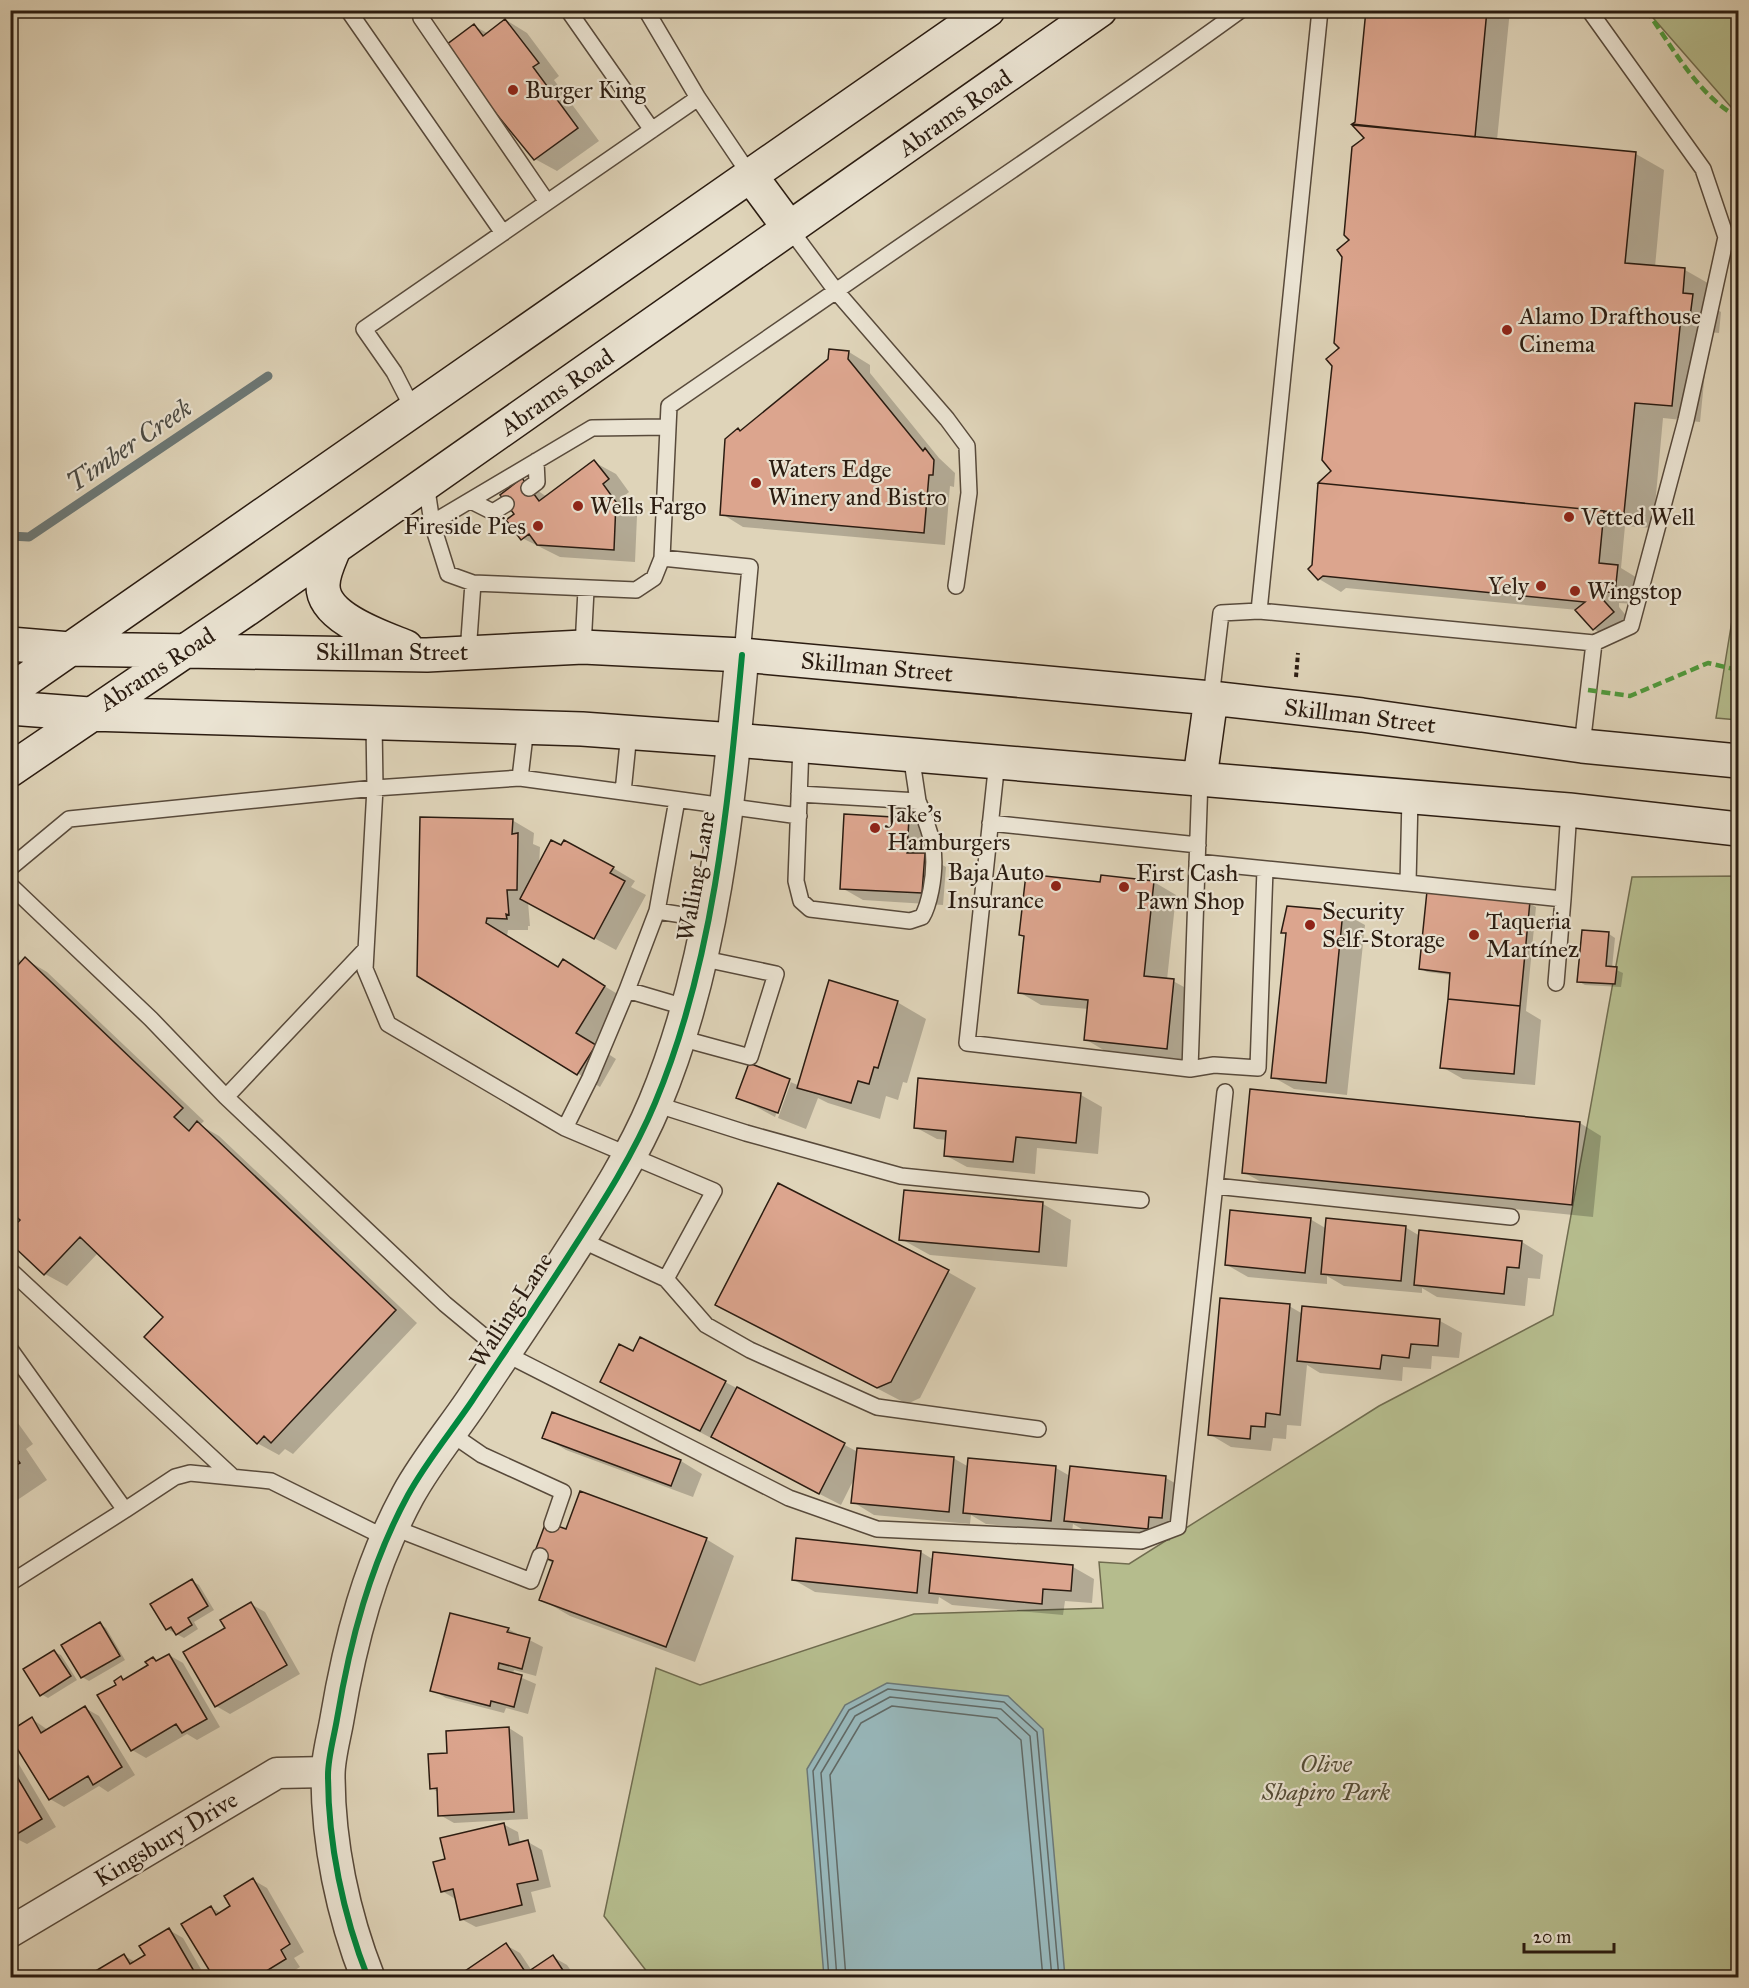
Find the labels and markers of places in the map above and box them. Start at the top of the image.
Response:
place label: Burger King [525,75,647,105]
marker: Burger King [506,83,520,97]
place label: Alamo Drafthouse Cinema [1518,301,1701,359]
marker: Alamo Drafthouse Cinema [1500,323,1514,337]
place label: Waters Edge Winery and Bistro [768,454,947,512]
marker: Waters Edge Winery and Bistro [749,476,763,490]
place label: Wells Fargo [590,491,706,521]
marker: Wells Fargo [571,499,585,513]
place label: Vetted Well [1580,502,1695,532]
marker: Vetted Well [1562,510,1576,524]
place label: Fireside Pies [403,511,526,541]
marker: Fireside Pies [531,519,545,533]
place label: Yely [1488,571,1530,601]
place label: Wingstop [1587,576,1682,606]
marker: Yely [1534,579,1548,593]
marker: Wingstop [1568,584,1582,598]
place label: Jake's Hamburgers [884,799,1010,857]
marker: Jake's Hamburgers [868,821,882,835]
place label: Baja Auto Insurance [947,857,1044,915]
place label: First Cash Pawn Shop [1136,858,1245,916]
marker: Baja Auto Insurance [1049,879,1063,893]
marker: First Cash Pawn Shop [1117,880,1131,894]
place label: Security Self-Storage [1322,896,1445,954]
place label: Taqueria Martínez [1486,906,1579,964]
marker: Security Self-Storage [1303,918,1317,932]
marker: Taqueria Martínez [1467,928,1481,942]

